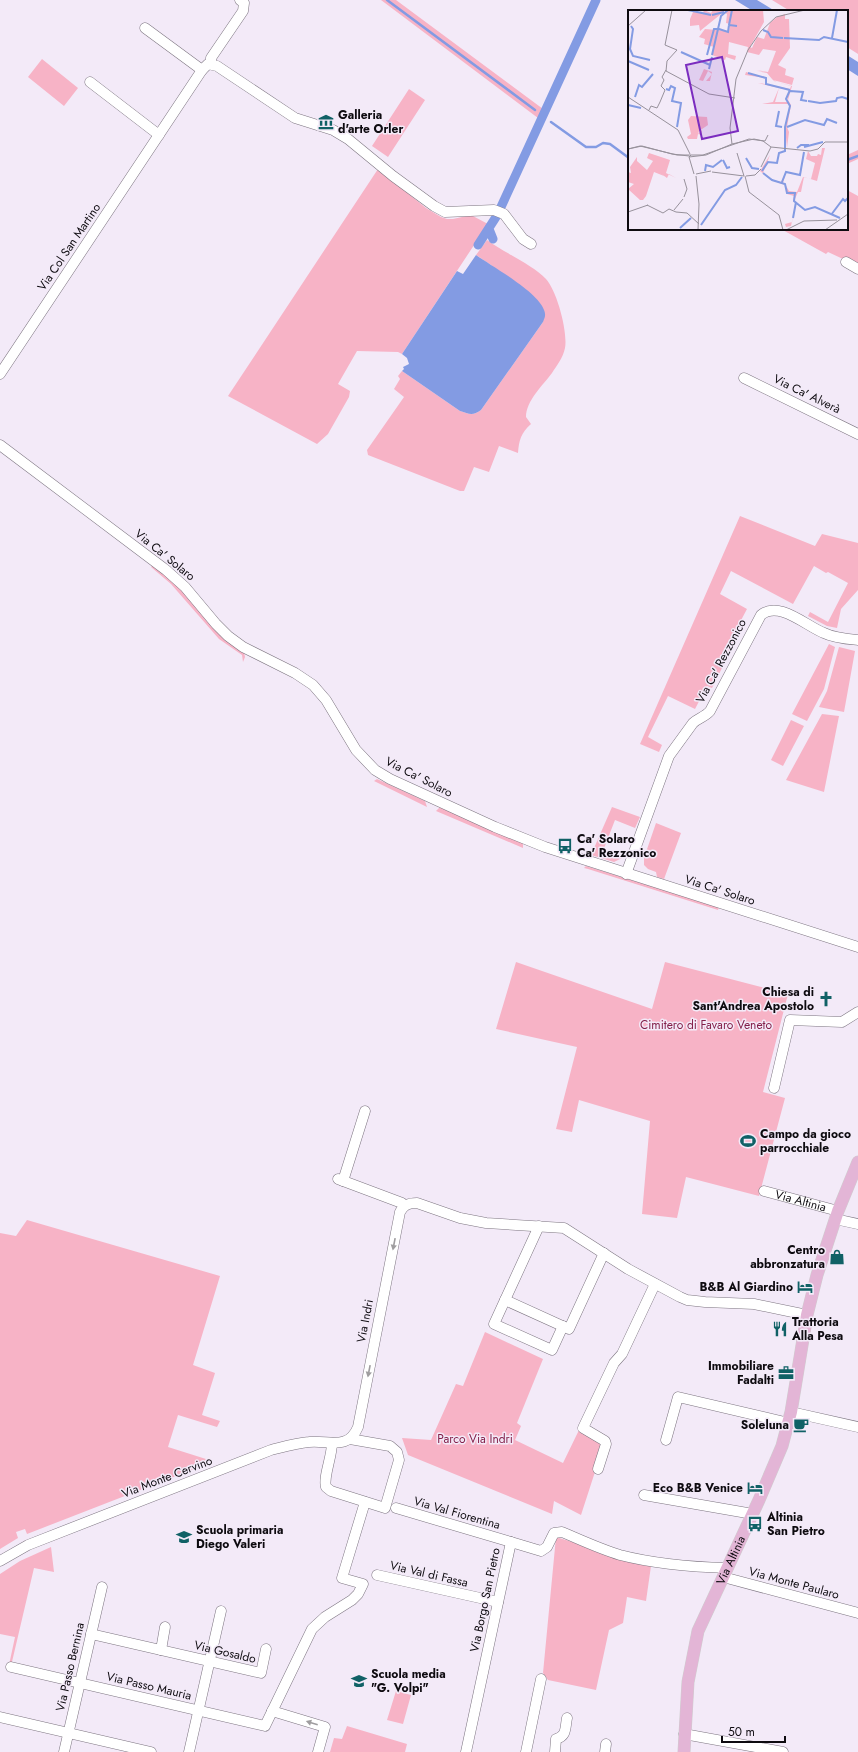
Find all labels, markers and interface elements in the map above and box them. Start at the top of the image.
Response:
inset map [628,10,848,230]
place label: Galleria d'arte Orler [338,106,403,138]
museum icon: Galleria d'arte Orler [317,113,335,131]
street label: Via Col San Martino [33,199,105,294]
street label: Via Ca' Alverà [770,370,844,418]
street label: Via Ca' Solaro [131,525,199,585]
street label: Via Ca' Rezzonico [691,615,751,706]
street label: Via Ca' Solaro [382,752,456,802]
place label: Ca' Solaro Ca' Rezzonico [577,830,656,862]
bus stop icon: Ca' Solaro Ca' Rezzonico [556,837,574,855]
street label: Via Ca' Solaro [682,870,758,910]
place label: Chiesa di Sant'Andrea Apostolo [693,983,814,1015]
church icon: Chiesa di Sant'Andrea Apostolo [817,990,835,1008]
park label: Cimitero di Favaro Veneto [640,1016,772,1034]
place label: Campo da gioco parrocchiale [760,1125,851,1157]
sports icon: Campo da gioco parrocchiale [739,1132,757,1150]
street label: Via Altinia [773,1185,829,1216]
one-way arrow [390,1238,396,1250]
place label: Centro abbronzatura [750,1241,825,1273]
shop icon: Centro abbronzatura [828,1248,846,1266]
place label: B&B Al Giardino [700,1278,793,1296]
hotel icon: B&B Al Giardino [796,1278,814,1296]
street label: Via Indri [352,1298,378,1344]
place label: Trattoria Alla Pesa [791,1313,843,1345]
restaurant icon: Trattoria Alla Pesa [771,1320,789,1338]
place label: Immobiliare Fadalti [708,1357,774,1389]
office icon: Immobiliare Fadalti [777,1364,795,1382]
one-way arrow [365,1365,371,1377]
place label: Soleluna [741,1416,789,1434]
cafe icon: Soleluna [792,1416,810,1434]
park label: Parco Via Indri [437,1430,513,1448]
street label: Via Monte Cervino [119,1451,215,1503]
place label: Eco B&B Venice [653,1479,743,1497]
hotel icon: Eco B&B Venice [746,1479,764,1497]
street label: Via Val Fiorentina [412,1492,503,1534]
place label: Altinia San Pietro [766,1508,825,1540]
bus stop icon: Altinia San Pietro [746,1515,764,1533]
place label: Scuola primaria Diego Valeri [196,1521,283,1553]
school or university icon: Scuola primaria Diego Valeri [175,1528,193,1546]
street label: Via Altinia [712,1533,750,1588]
street label: Via Borgo San Pietro [465,1546,505,1654]
street label: Via Val di Fassa [388,1556,470,1592]
street label: Via Monte Paularo [747,1562,842,1604]
street label: Via Passo Bernina [51,1621,89,1713]
street label: Via Gosaldo [192,1636,258,1668]
place label: Scuola media "G. Volpi" [371,1665,446,1697]
street label: Via Passo Mauria [105,1667,194,1705]
school or university icon: Scuola media "G. Volpi" [350,1672,368,1690]
scale bar [722,1718,785,1744]
one-way arrow [306,1720,318,1726]
text: 50 m [728,1723,755,1741]

